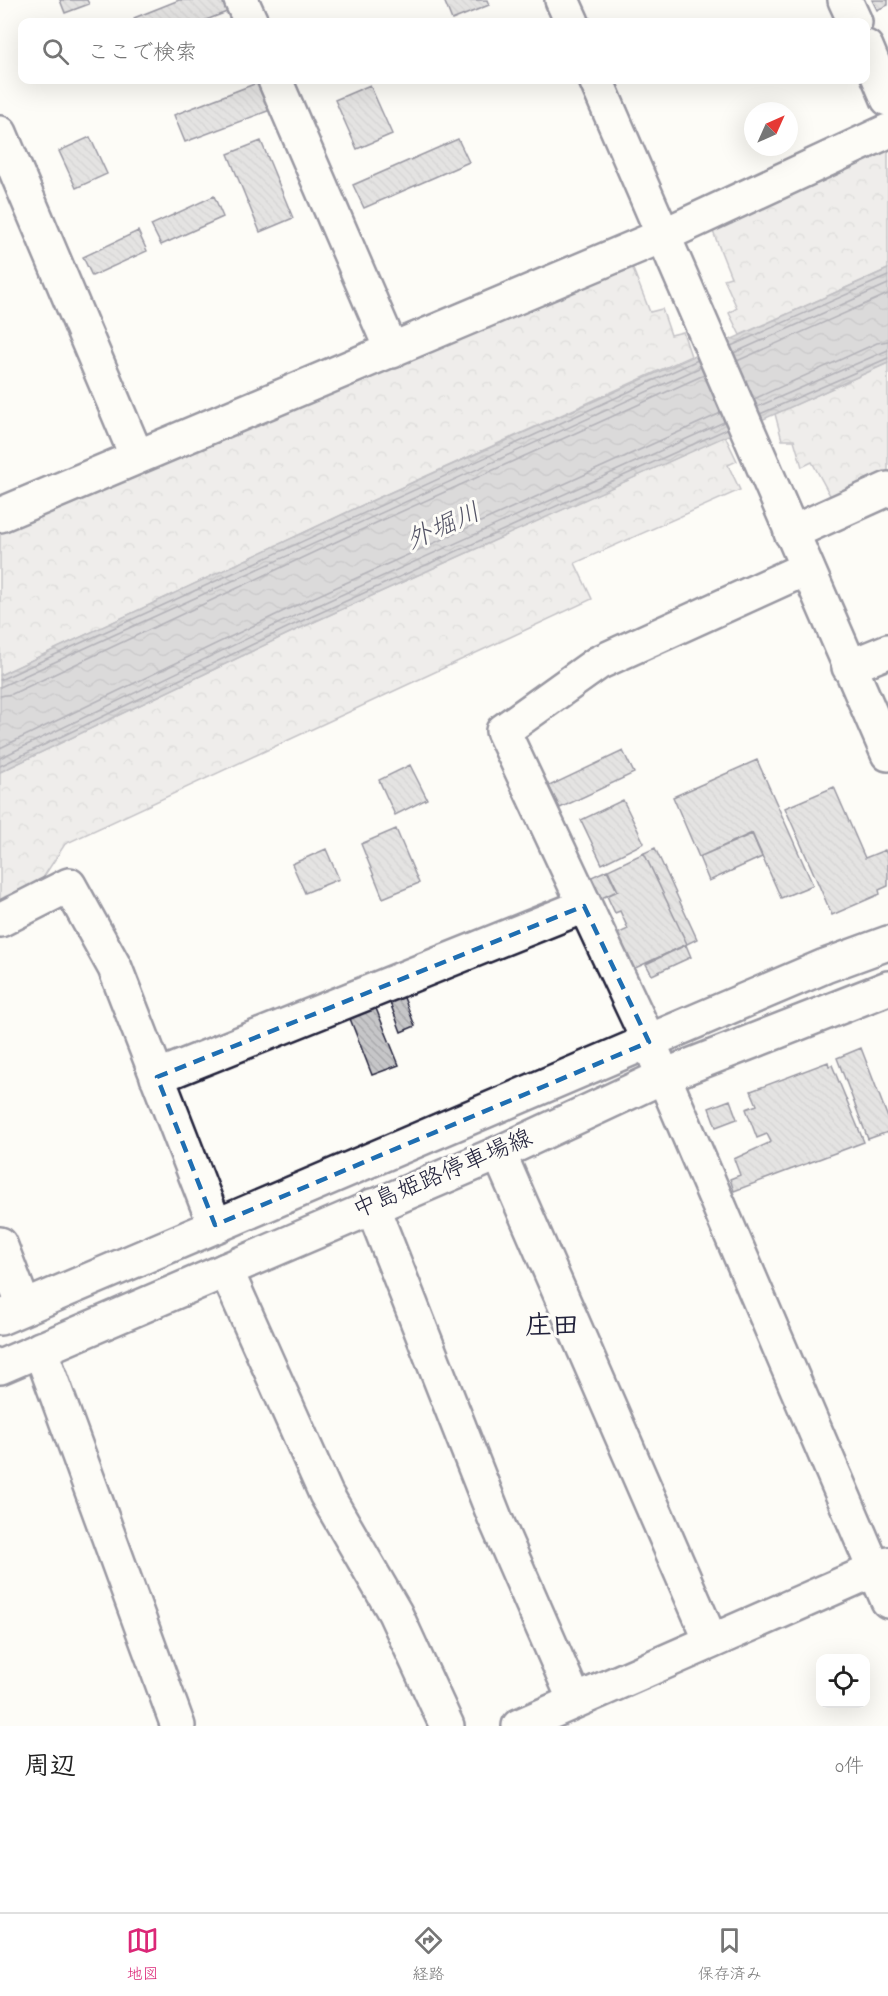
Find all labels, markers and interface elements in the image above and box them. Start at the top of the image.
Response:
search box [18,18,870,84]
icon: search [39,35,72,68]
text: ここで検索 [87,38,197,70]
north arrow [744,102,798,156]
water label: 外堀川 [401,495,487,561]
street label: 中島姫路停車場線 [348,1121,538,1229]
district label: 庄田 [525,1308,579,1347]
map controls [816,1654,870,1708]
button: locate [816,1654,870,1708]
text: 周辺 [24,1749,76,1787]
text: 0件 [835,1753,864,1782]
tab: 地図 [126,1924,159,1987]
tab: 経路 [412,1924,445,1987]
tab: 保存済み [698,1924,762,1987]

